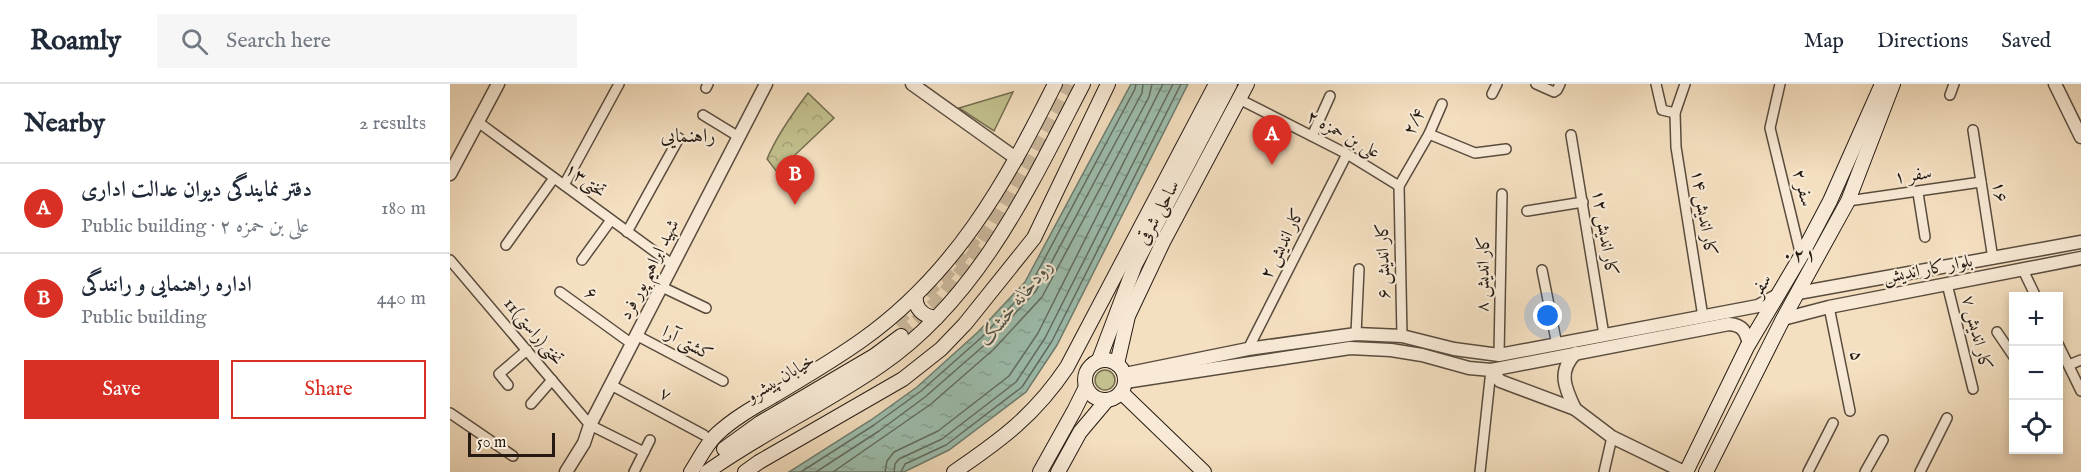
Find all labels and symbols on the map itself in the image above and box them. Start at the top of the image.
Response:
street label: ۲ علی بن حمزه [1302,105,1384,165]
street label: ۲/۴ [1399,105,1431,139]
pin: A [1252,116,1292,165]
district label: راهنمایی [661,124,715,149]
pin: B [776,156,814,205]
street label: تختی۱۳ [560,158,610,204]
street label: ۱ سفر [1893,162,1933,190]
street label: ۲ سفر [1786,167,1818,209]
street label: ۱۴ کار اندیش [1685,168,1721,258]
street label: ساحلی شرقی [1132,177,1186,249]
street label: ۱۶ [1986,180,2012,204]
street label: ۱۲ کار اندیش [1586,188,1622,278]
street label: ۲ کار اندیش [1255,205,1311,283]
street label: شهید ابراهیم پور فرد [615,216,690,327]
street label: ۶ کار اندیش [1372,223,1396,299]
street label: ۸ کار اندیش [1472,236,1496,312]
district label: ۰۲۱ [1781,243,1817,268]
street label: بلوار کار اندیش [1881,250,1975,290]
water label: رودخانه خشک [973,255,1059,351]
street label: سفر [1745,270,1778,304]
street label: ۶ [580,282,602,306]
street label: 11تختی(راستی) [498,293,568,371]
street label: ۷ کار اندیش [1956,293,1996,373]
your location [1533,301,1562,330]
street label: کشتی آرا [658,321,716,367]
street label: ۵ [1844,349,1868,363]
street label: خیابان پیشرو [741,350,820,409]
street label: ۷ [655,382,675,408]
scale bar [468,430,555,458]

